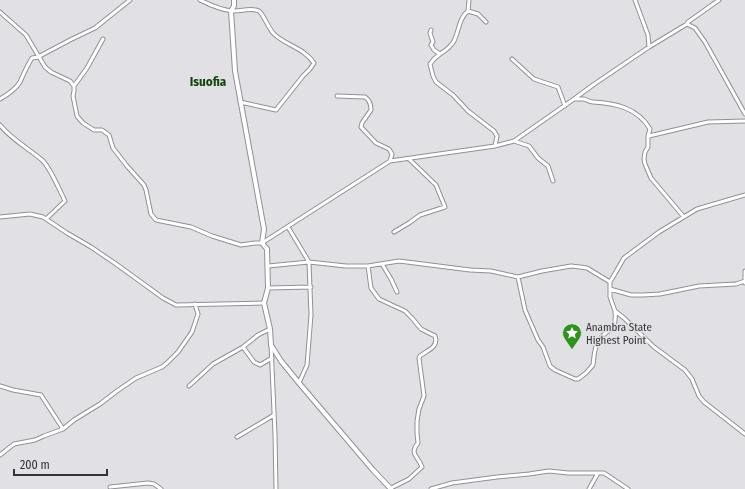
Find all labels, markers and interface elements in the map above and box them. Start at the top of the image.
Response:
district label: Isuofia [190,74,227,89]
place label: Anambra State Highest Point [586,321,652,347]
place icon: Anambra State Highest Point [561,322,583,350]
scale bar [14,451,107,477]
text: 200 m [20,458,50,472]

